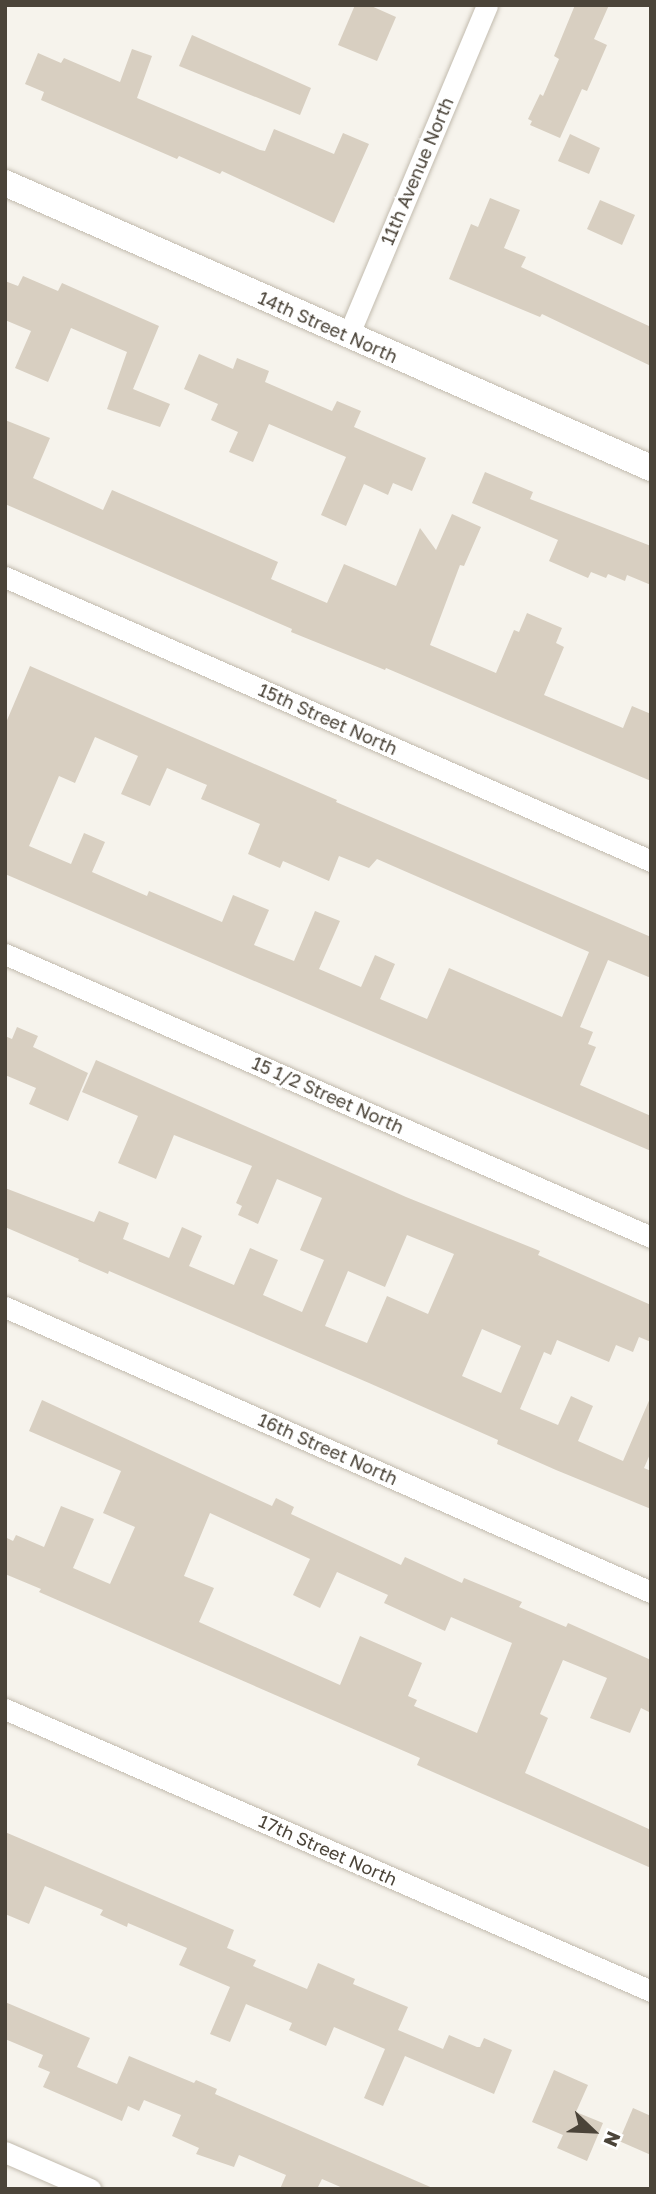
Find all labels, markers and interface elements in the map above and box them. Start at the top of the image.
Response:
street label: 11th Avenue North [376,94,458,248]
street label: 14th Street North [255,287,401,367]
street label: 15th Street North [255,679,401,759]
street label: 15 1/2 Street North [249,1052,407,1138]
street label: 16th Street North [255,1409,401,1489]
street label: 17th Street North [256,1810,400,1890]
north arrow [558,2096,628,2166]
text: N [599,2128,626,2151]

